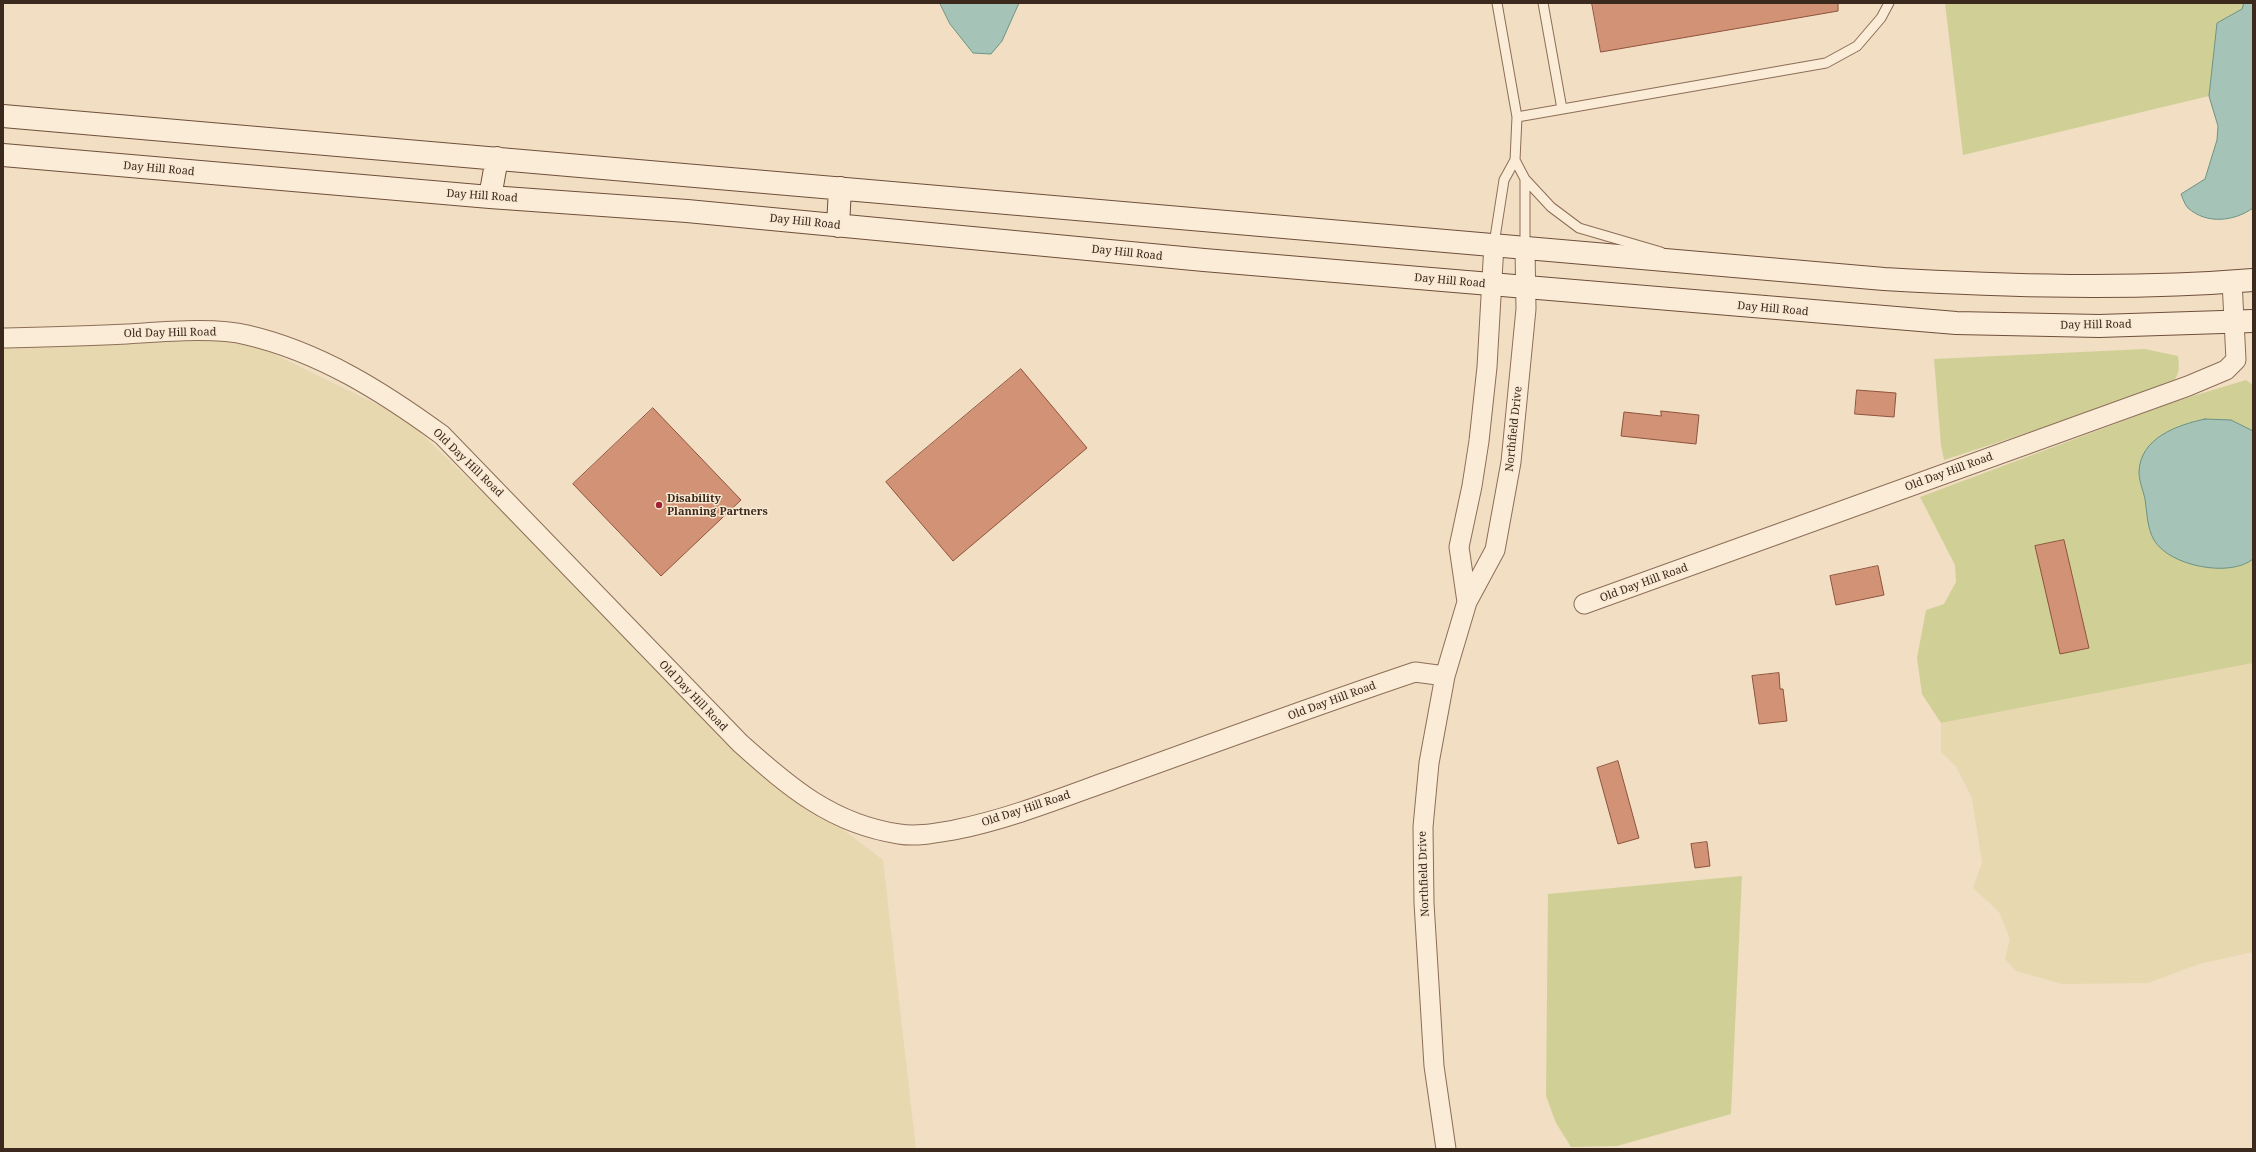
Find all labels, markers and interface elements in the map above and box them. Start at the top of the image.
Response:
street label: Day Hill Road [123,159,195,179]
street label: Day Hill Road [446,187,518,205]
street label: Day Hill Road [769,212,841,232]
street label: Day Hill Road [1091,243,1163,263]
street label: Day Hill Road [1414,271,1486,291]
street label: Day Hill Road [1737,299,1809,319]
street label: Day Hill Road [2060,318,2132,332]
street label: Old Day Hill Road [124,326,216,340]
street label: Northfield Drive [1503,386,1525,472]
street label: Old Day Hill Road [430,426,506,500]
street label: Old Day Hill Road [1903,450,1995,494]
place label: Disability Planning Partners [667,492,768,518]
marker: Disability Planning Partners [654,500,664,510]
street label: Old Day Hill Road [1598,561,1690,605]
street label: Old Day Hill Road [656,658,730,734]
street label: Old Day Hill Road [1286,679,1378,723]
street label: Old Day Hill Road [980,788,1072,830]
street label: Northfield Drive [1416,831,1432,917]

